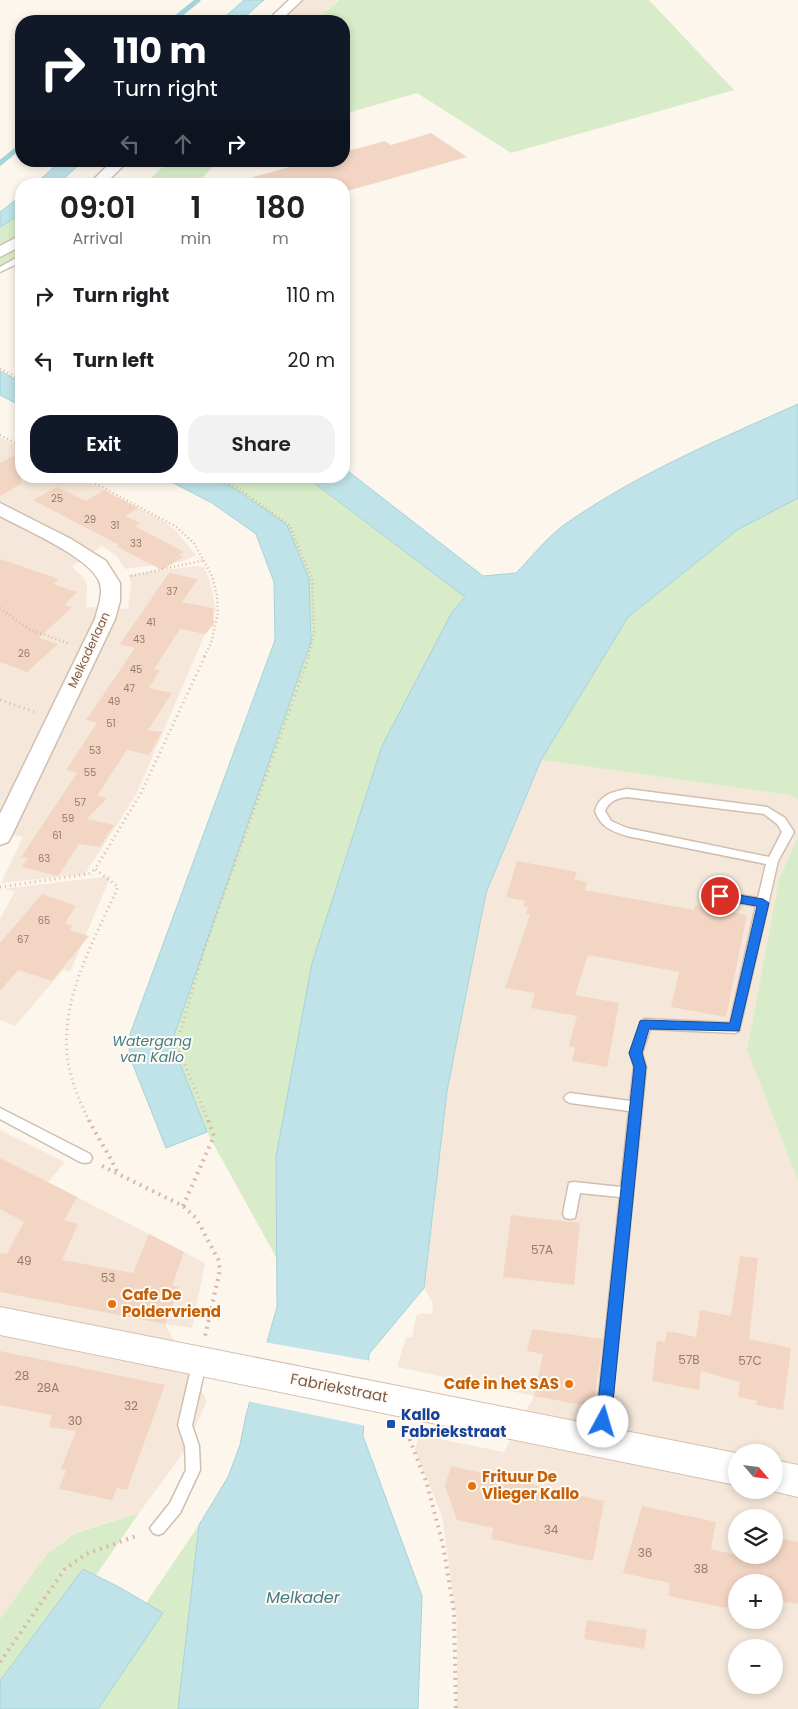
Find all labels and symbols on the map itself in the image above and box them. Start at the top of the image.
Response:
house number: 25 [51,491,63,506]
house number: 29 [84,512,96,527]
house number: 31 [110,518,120,533]
house number: 33 [130,536,142,551]
house number: 37 [166,584,178,599]
street label: Melkaderlaan [64,609,114,690]
house number: 41 [146,615,156,630]
house number: 43 [133,632,145,647]
house number: 26 [18,646,30,661]
house number: 45 [130,662,142,677]
house number: 47 [123,681,135,696]
house number: 49 [108,694,120,709]
house number: 51 [106,716,116,731]
house number: 53 [89,743,101,758]
house number: 55 [84,765,96,780]
house number: 57 [74,795,86,810]
house number: 59 [62,811,74,826]
house number: 61 [52,828,62,843]
house number: 63 [38,851,50,866]
pin [699,875,741,917]
house number: 65 [38,913,50,928]
house number: 67 [17,932,29,947]
water label: Watergang van Kallo [112,1031,192,1067]
house number: 57A [531,1241,553,1258]
house number: 49 [16,1252,32,1269]
house number: 53 [101,1269,115,1286]
place label: Cafe De Poldervriend [122,1284,221,1322]
marker: Cafe De Poldervriend [106,1298,118,1310]
house number: 57B [678,1351,700,1368]
house number: 57C [738,1352,762,1369]
house number: 28 [15,1367,29,1384]
street label: Fabriekstraat [289,1368,390,1407]
place label: Cafe in het SAS [444,1373,559,1394]
marker: Cafe in het SAS [563,1378,575,1390]
house number: 28A [37,1379,59,1396]
position arrow [576,1395,628,1447]
house number: 32 [124,1397,138,1414]
place label: Kallo Fabriekstraat [401,1404,506,1442]
house number: 30 [68,1412,82,1429]
marker: Kallo Fabriekstraat [385,1418,397,1430]
north arrow [728,1444,782,1499]
place label: Frituur De Vlieger Kallo [482,1466,580,1504]
marker: Frituur De Vlieger Kallo [466,1480,478,1492]
house number: 34 [544,1521,559,1538]
house number: 36 [638,1544,652,1561]
house number: 38 [694,1560,708,1577]
water label: Melkader [266,1586,341,1609]

